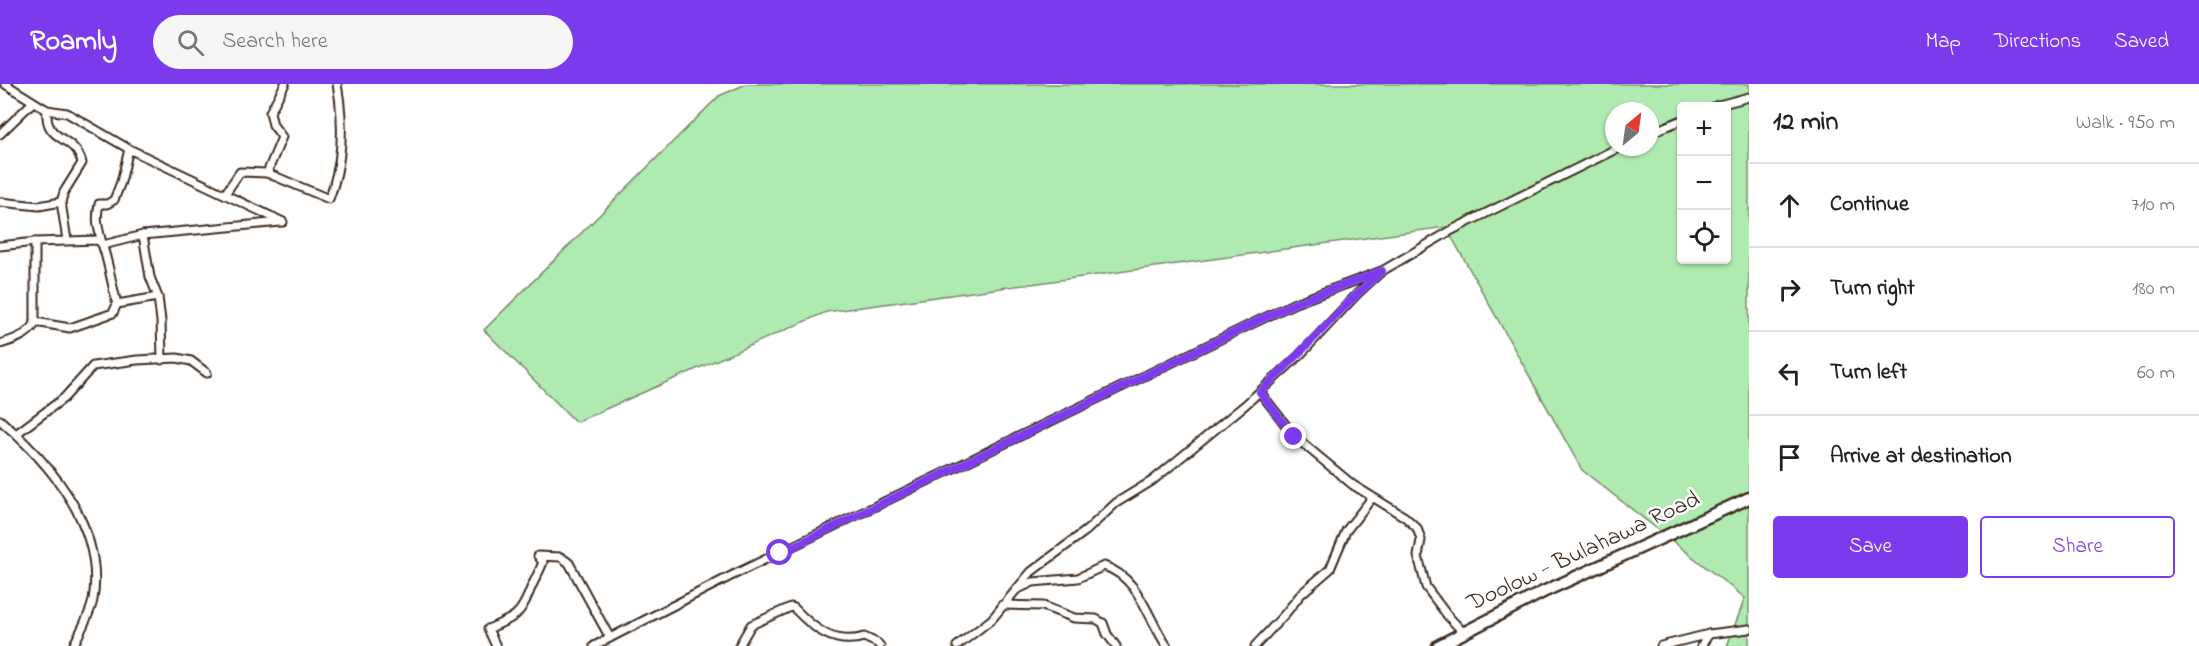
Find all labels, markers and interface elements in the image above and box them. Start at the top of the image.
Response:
search box [153,15,573,69]
text: Roamly [30,22,117,63]
icon: search [174,26,207,59]
text: Search here [222,26,328,58]
text: Map [1925,27,1961,57]
text: Directions [1994,27,2081,57]
text: Saved [2114,27,2169,57]
north arrow [1605,102,1659,156]
map controls [1677,102,1731,264]
button: + [1677,102,1731,156]
text: 12 min [1773,104,1838,142]
text: Walk · 950 m [2076,109,2175,138]
button: − [1677,156,1731,210]
icon: ahead [1773,189,1806,222]
text: Continue [1830,189,1909,221]
text: 710 m [2131,191,2175,220]
button: locate [1677,210,1731,264]
icon: right [1773,273,1806,306]
text: Turn right [1830,273,1915,305]
text: 180 m [2132,275,2175,304]
icon: left [1773,357,1806,390]
text: Turn left [1830,357,1907,389]
text: 60 m [2137,359,2175,388]
route end [1280,423,1306,449]
icon: arrive [1773,441,1806,474]
text: Arrive at destination [1830,441,2012,473]
street label: Doolow - Bulahawa Road [1461,482,1707,622]
button: Save [1773,516,1968,578]
button: Share [1980,516,2175,578]
route start [766,539,792,565]

